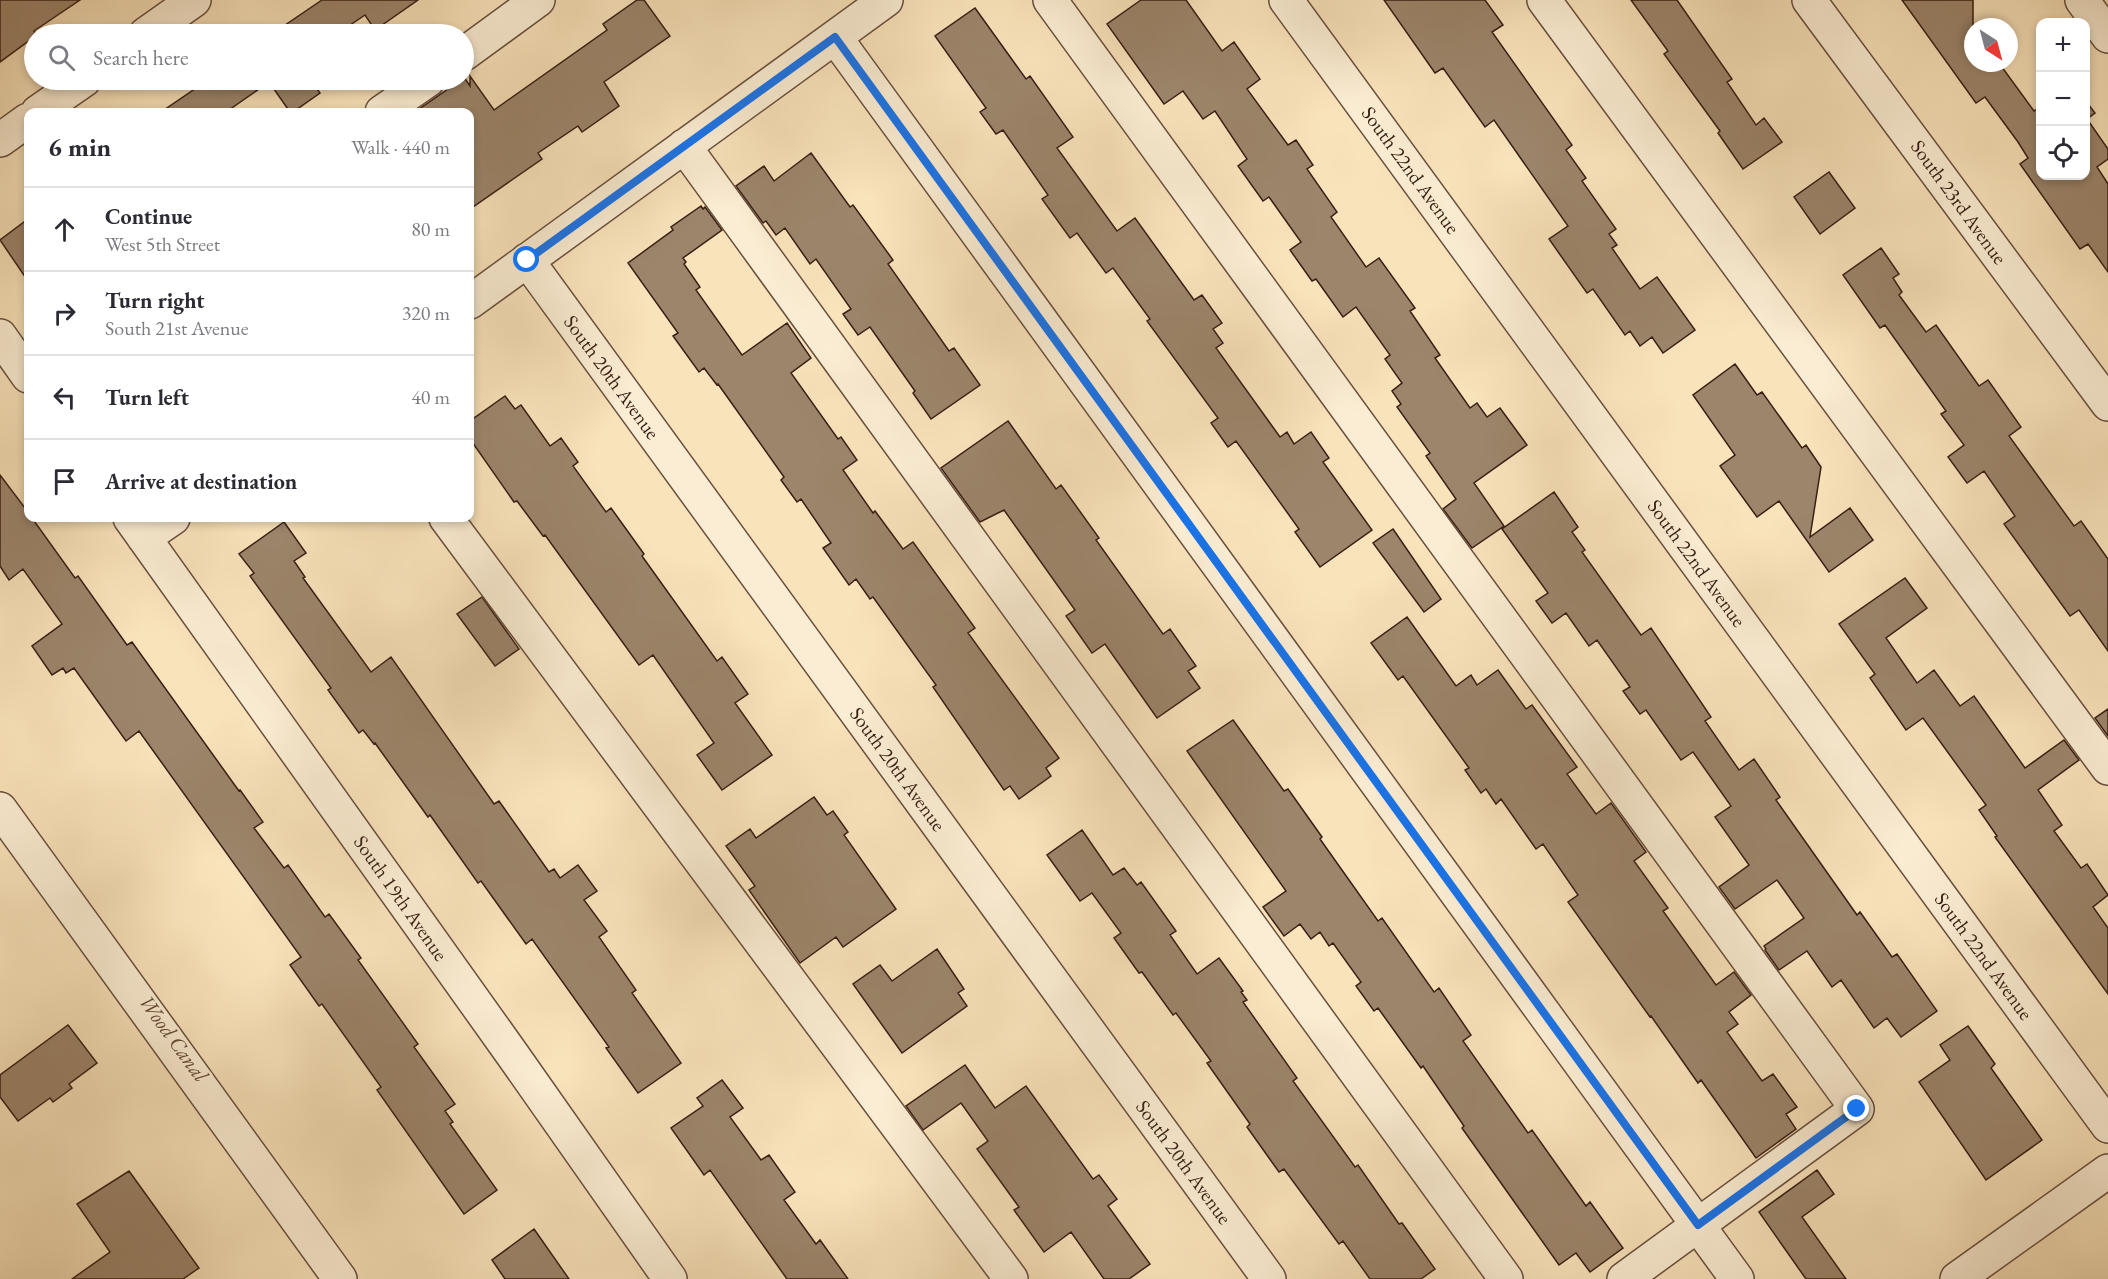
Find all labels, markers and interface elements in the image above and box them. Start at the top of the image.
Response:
north arrow [1964,18,2018,72]
map controls [2036,18,2090,180]
button: + [2036,18,2090,72]
search box [24,24,474,90]
icon: search [45,41,78,74]
text: Search here [93,43,188,72]
button: − [2036,72,2090,126]
street label: South 22nd Avenue [1356,101,1466,239]
button: locate [2036,126,2090,180]
text: 6 min [48,130,111,164]
text: Walk · 440 m [351,134,450,160]
street label: South 23rd Avenue [1905,135,2013,270]
text: Continue [105,202,192,231]
icon: ahead [48,213,81,246]
text: 80 m [411,216,450,242]
text: West 5th Street [105,231,220,257]
route start [513,246,539,272]
text: Turn right [105,286,204,315]
icon: right [48,297,81,330]
text: 320 m [402,300,450,326]
street label: South 20th Avenue [558,310,666,444]
text: South 21st Avenue [105,315,249,341]
icon: left [48,381,81,414]
text: Turn left [105,383,189,412]
text: 40 m [411,384,450,410]
icon: arrive [48,465,81,498]
text: Arrive at destination [105,467,297,496]
street label: South 22nd Avenue [1642,494,1752,632]
street label: South 20th Avenue [844,702,952,836]
street label: South 19th Avenue [348,830,454,966]
street label: South 22nd Avenue [1929,887,2039,1025]
water label: Wood Canal [133,989,215,1088]
street label: South 20th Avenue [1130,1095,1238,1229]
route end [1843,1095,1869,1121]

